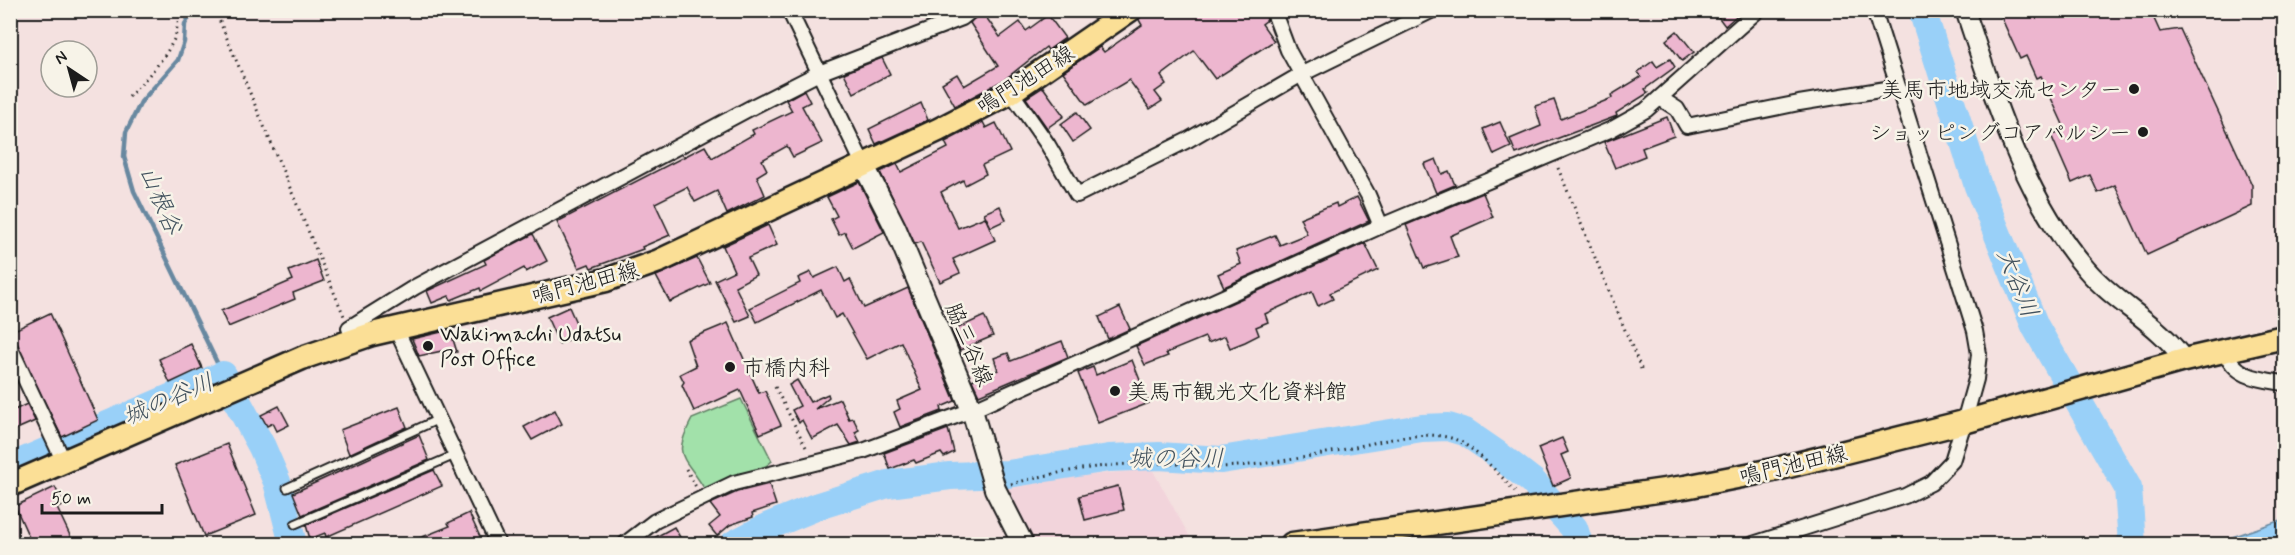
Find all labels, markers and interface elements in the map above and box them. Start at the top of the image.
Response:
north arrow [39,39,99,99]
street label: 鳴門池田線 [972,40,1080,122]
text: N [51,46,72,70]
place label: 美馬市地域交流センター [1881,77,2122,105]
marker: 美馬市地域交流センター [2127,82,2141,96]
place label: ショッピングコアパルシー [1869,120,2131,148]
marker: ショッピングコアパルシー [2136,125,2150,139]
water label: 山根谷 [131,161,188,241]
water label: 大谷川 [1989,244,2044,323]
street label: 鳴門池田線 [529,256,642,312]
street label: 脇三谷線 [938,299,998,391]
place label: Wakimachi Udatsu Post Office [440,321,621,374]
marker: Wakimachi Udatsu Post Office [421,339,435,353]
place label: 市橋内科 [742,355,830,383]
marker: 市橋内科 [723,360,737,374]
water label: 城の谷川 [118,367,219,433]
place label: 美馬市観光文化資料館 [1127,379,1347,407]
marker: 美馬市観光文化資料館 [1108,384,1122,398]
street label: 鳴門池田線 [1737,440,1850,492]
water label: 城の谷川 [1128,444,1224,475]
scale bar [42,477,162,515]
text: 50 m [51,487,91,511]

